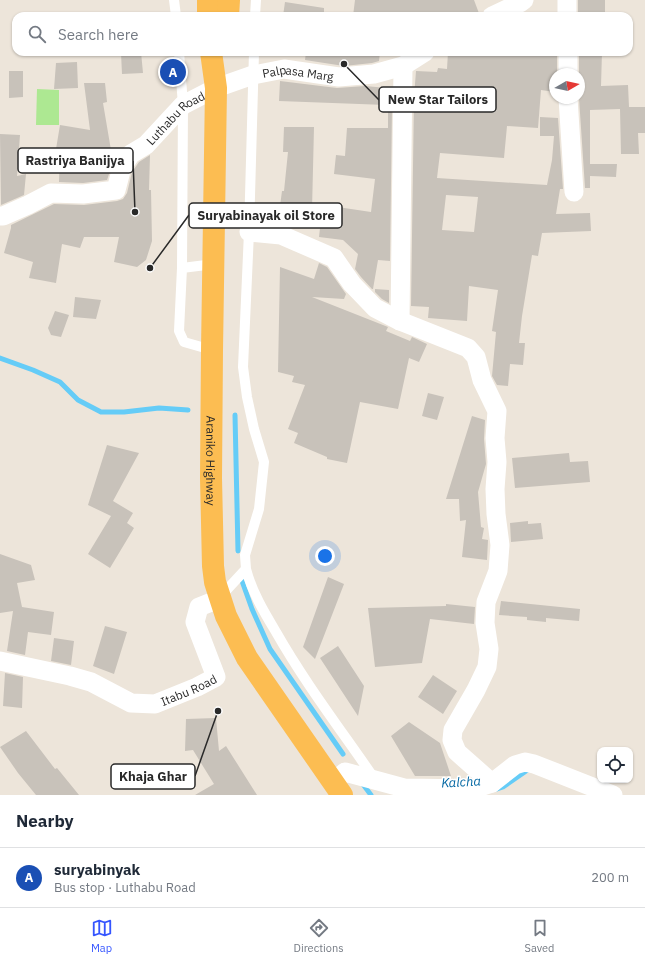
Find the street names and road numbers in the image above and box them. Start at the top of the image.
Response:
street label: Palpasa Marg [261,61,335,84]
street label: Luthabu Road [143,88,207,148]
street label: Araniko Highway [203,416,219,506]
street label: Itabu Road [158,671,219,709]

